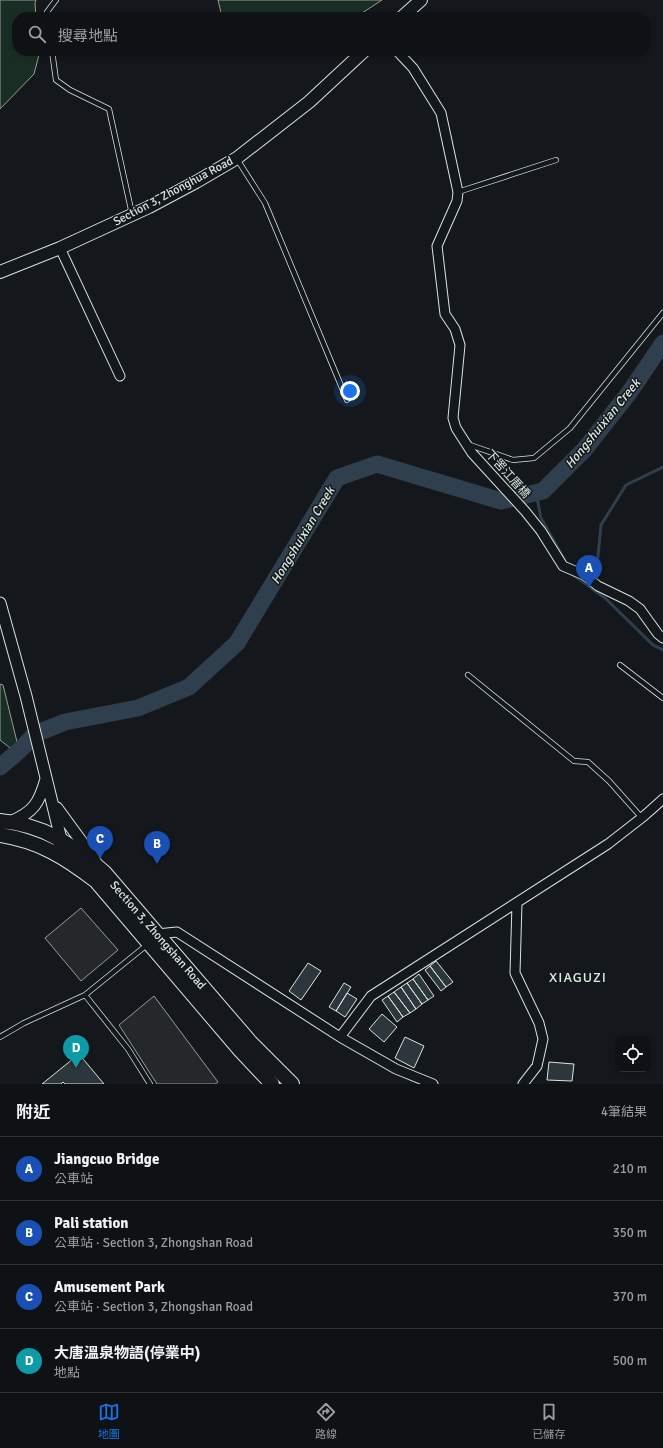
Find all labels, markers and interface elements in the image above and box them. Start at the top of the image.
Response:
search box [12,12,651,56]
icon: search [26,23,48,45]
text: 搜尋地點 [58,27,118,45]
street label: Section 3, Zhonghua Road [111,153,236,229]
water label: Hongshuixian Creek [562,374,645,472]
your location [340,381,360,401]
street label: 下罟江厝橋 [482,447,533,502]
water label: Hongshuixian Creek [267,483,339,587]
pin: A [576,555,602,588]
pin: C [87,826,113,859]
pin: B [144,831,170,864]
street label: Section 3, Zhongshan Road [106,878,209,993]
district label: XIAGUZI [549,969,607,986]
pin: D [63,1035,89,1068]
map controls [615,1036,651,1072]
button: locate [615,1036,651,1072]
text: 附近 [16,1102,50,1123]
text: 4筆結果 [601,1104,647,1120]
text: Jiangcuo Bridge [54,1150,159,1168]
text: A [25,1161,33,1177]
text: 210 m [613,1161,647,1177]
text: 公車站 [54,1171,93,1187]
text: Pali station [54,1214,128,1232]
text: B [25,1225,33,1241]
text: 350 m [613,1225,647,1241]
text: 公車站 · Section 3, Zhongshan Road [54,1235,253,1251]
text: Amusement Park [54,1278,165,1296]
text: C [25,1289,33,1305]
text: 370 m [613,1289,647,1305]
text: 公車站 · Section 3, Zhongshan Road [54,1299,253,1315]
text: 大唐溫泉物語(停業中) [54,1344,200,1362]
text: D [25,1353,33,1369]
text: 500 m [613,1353,647,1369]
text: 地點 [54,1365,80,1381]
tab: 地圖 [98,1401,120,1441]
tab: 路線 [315,1401,337,1441]
tab: 已儲存 [532,1401,565,1441]

